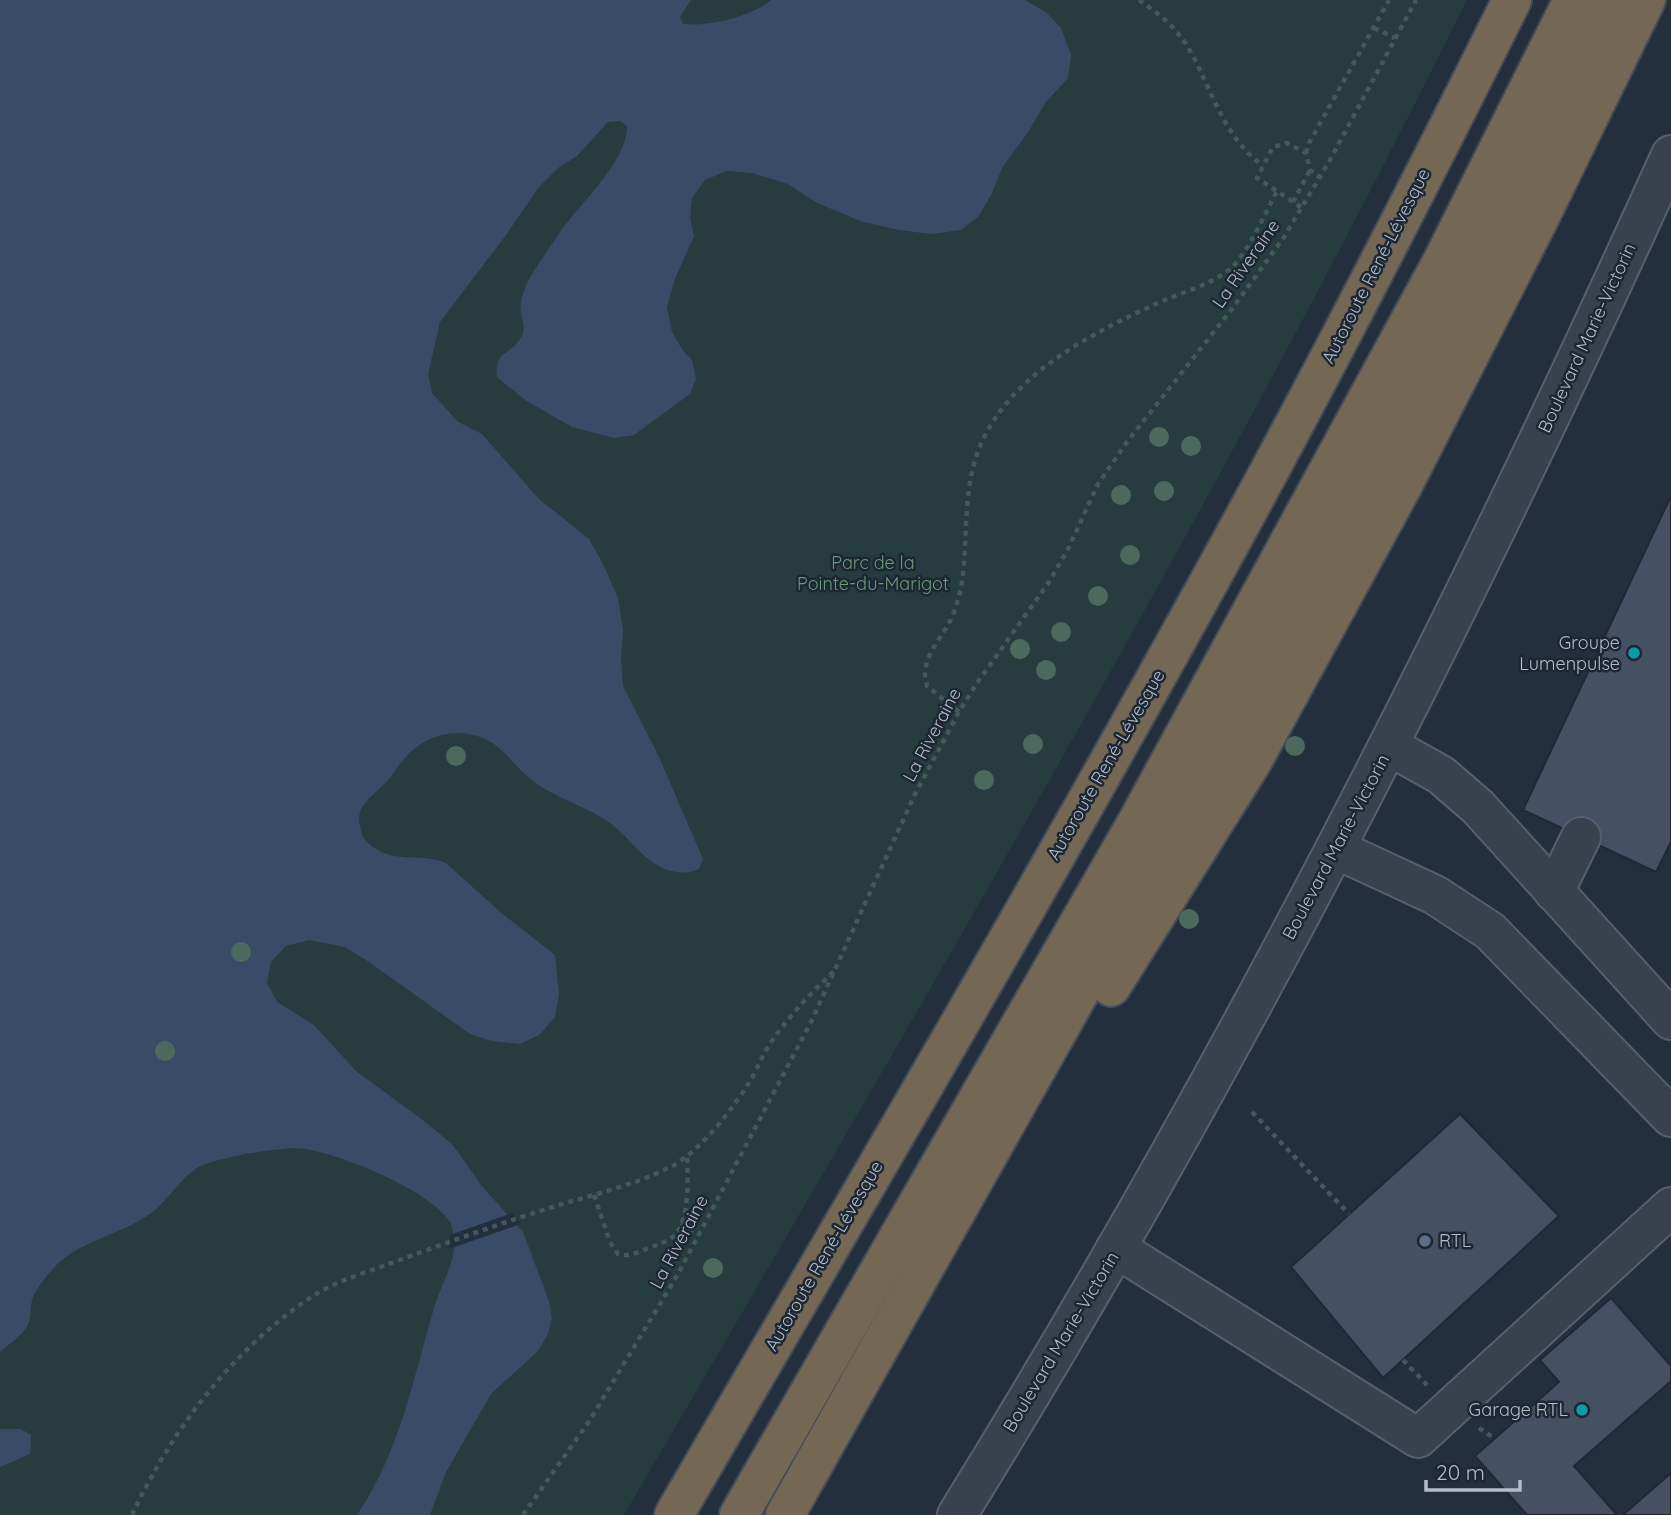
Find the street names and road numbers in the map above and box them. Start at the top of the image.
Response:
street label: Autoroute René-Lévesque [1316,164,1435,367]
street label: La Riveraine [1207,215,1285,312]
street label: Boulevard Marie-Victorin [1532,239,1641,436]
street label: Autoroute René-Lévesque [1042,665,1170,864]
street label: La Riveraine [897,684,966,786]
street label: Boulevard Marie-Victorin [1277,750,1394,943]
street label: Autoroute René-Lévesque [760,1156,888,1355]
street label: La Riveraine [644,1191,713,1293]
street label: Boulevard Marie-Victorin [998,1247,1124,1436]

